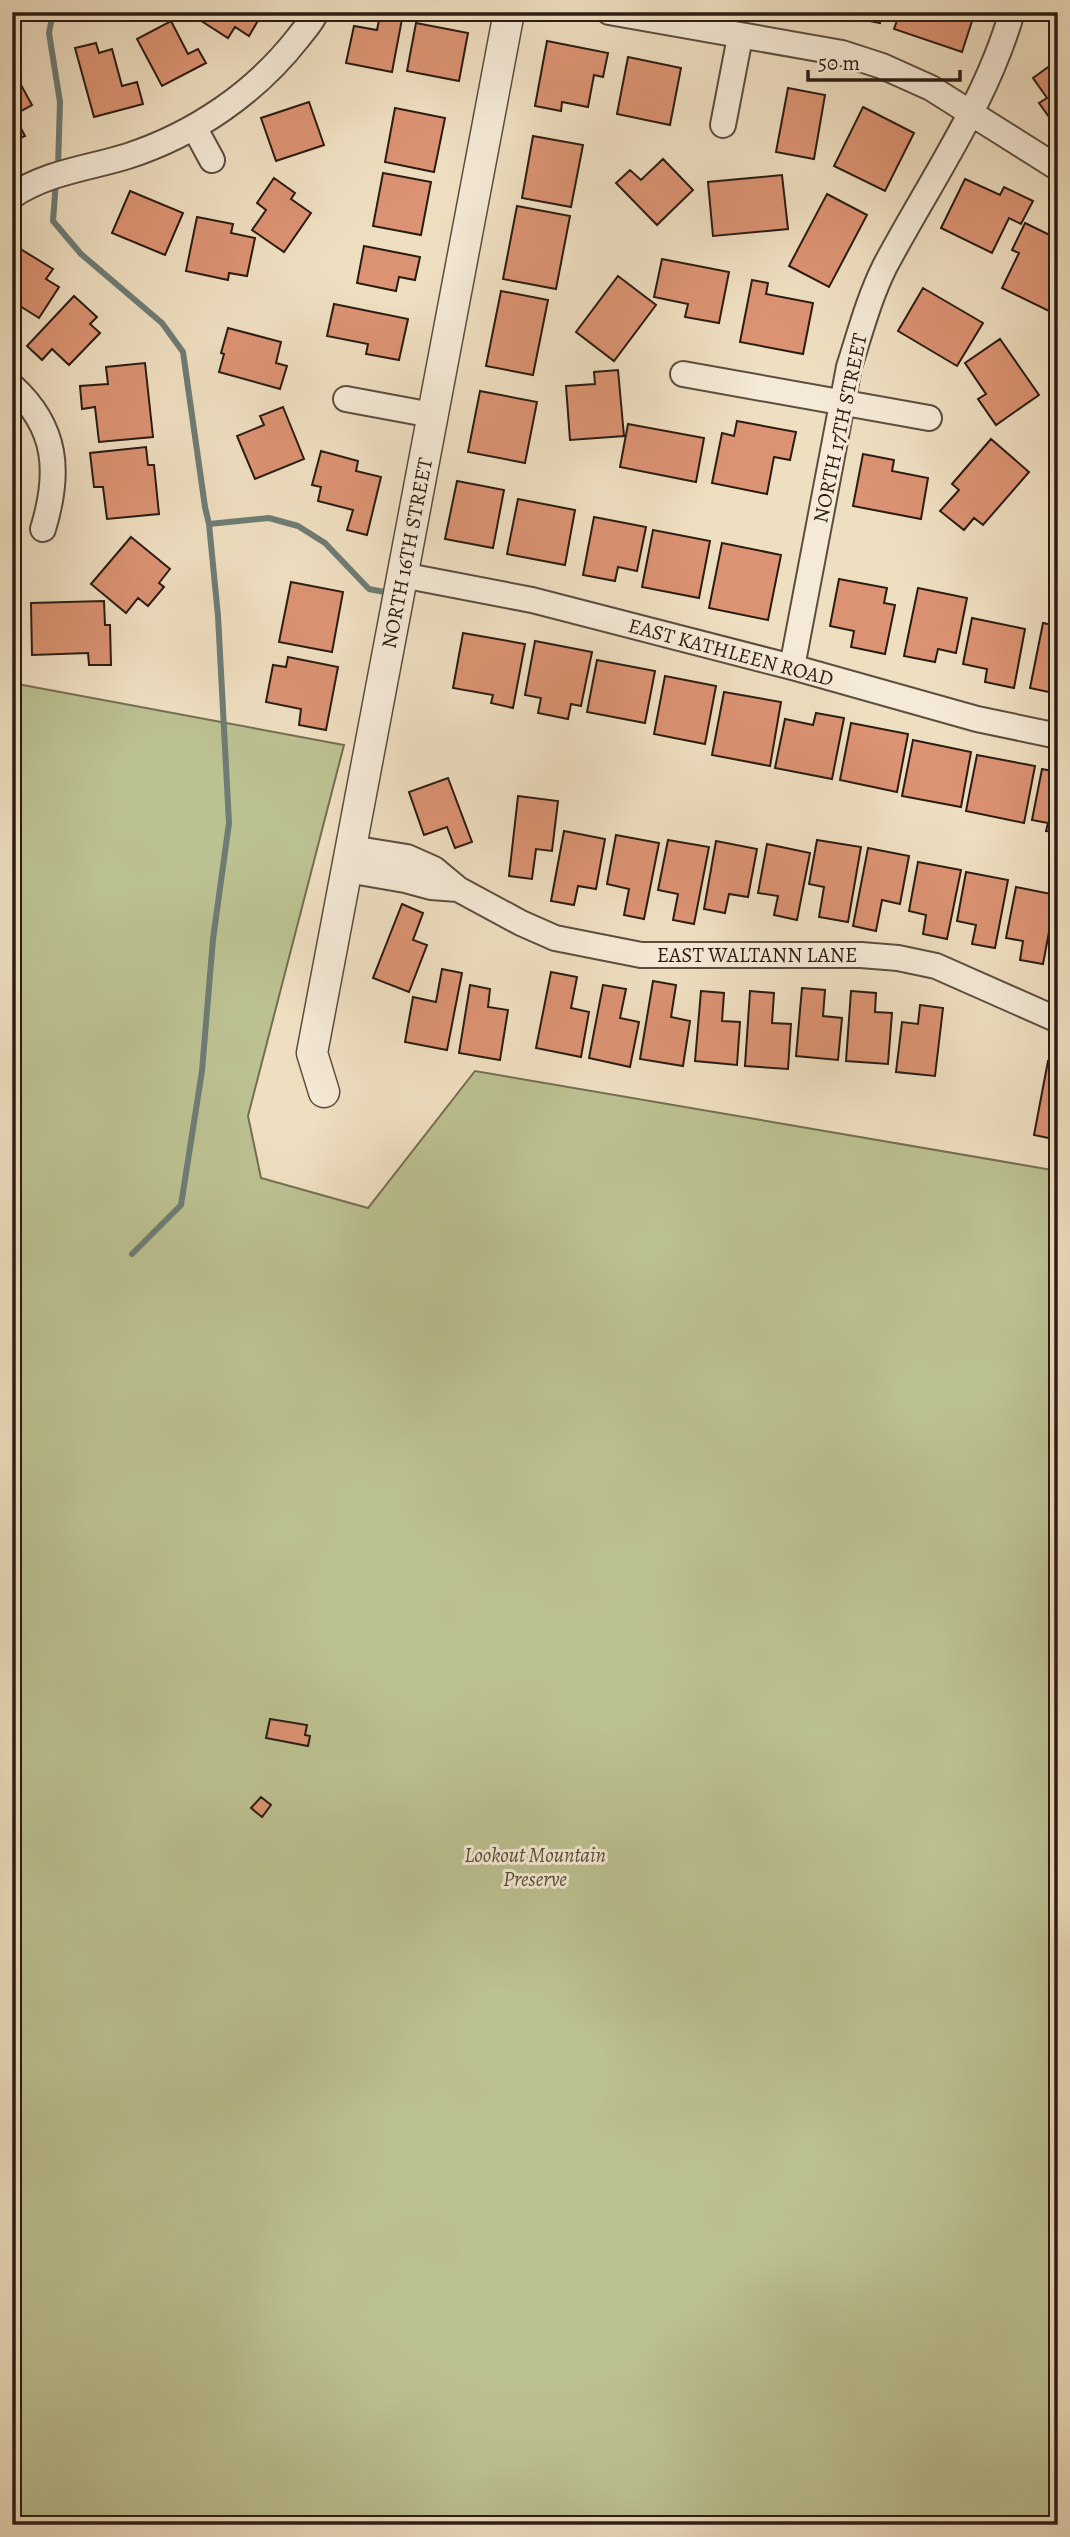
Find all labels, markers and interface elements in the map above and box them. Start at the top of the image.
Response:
scale bar [808,38,960,82]
text: 50 m [818,49,860,77]
street label: NORTH 17TH STREET [806,330,874,525]
street label: NORTH 16TH STREET [375,455,439,651]
street label: EAST KATHLEEN ROAD [625,611,837,693]
street label: EAST WALTANN LANE [657,941,857,969]
park label: Lookout Mountain Preserve [464,1841,606,1893]

